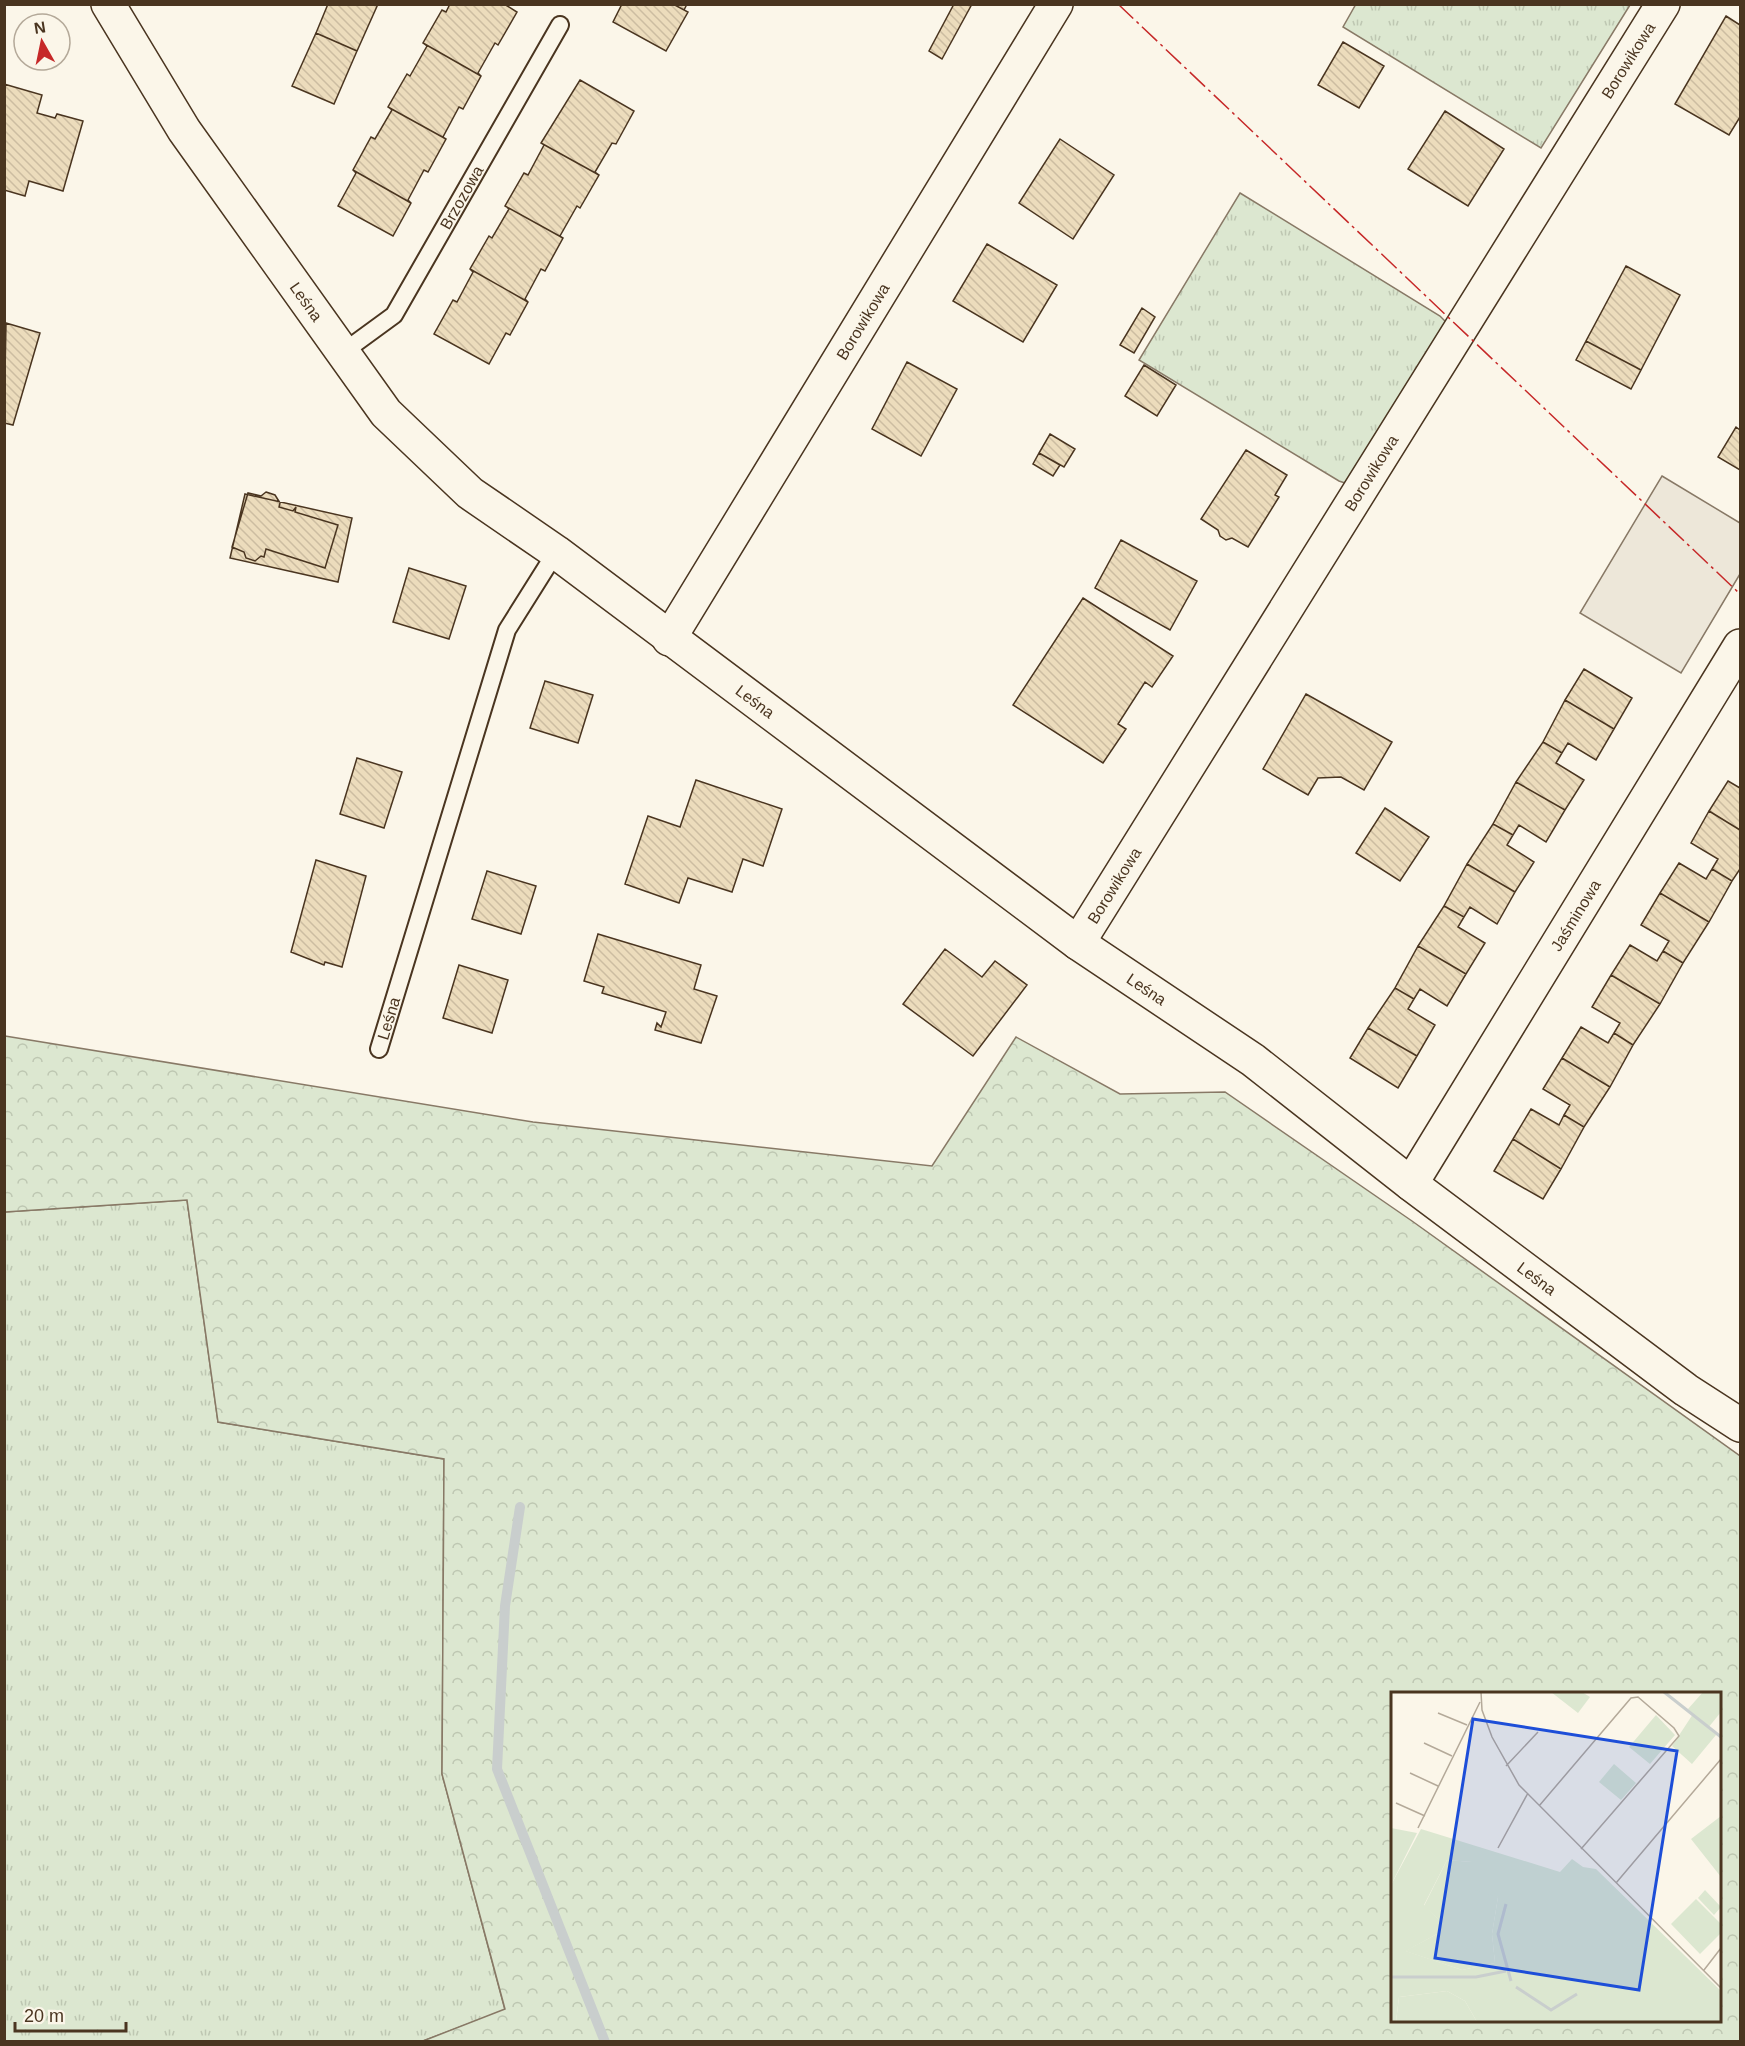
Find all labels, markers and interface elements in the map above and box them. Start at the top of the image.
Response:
north arrow [12,12,72,72]
text: N [33,18,47,37]
street label: Borowikowa [1598,19,1658,102]
street label: Brzozowa [437,163,487,232]
street label: Leśna [287,279,326,325]
street label: Borowikowa [833,280,893,363]
street label: Borowikowa [1341,432,1401,514]
street label: Leśna [732,682,778,722]
street label: Borowikowa [1084,844,1144,927]
street label: Jaśminowa [1548,877,1604,954]
street label: Leśna [1124,970,1169,1009]
street label: Leśna [374,995,403,1042]
street label: Leśna [1514,1259,1559,1299]
inset map [1391,1692,1721,2022]
scale bar [15,1995,126,2033]
text: 20 m [24,2006,64,2026]

